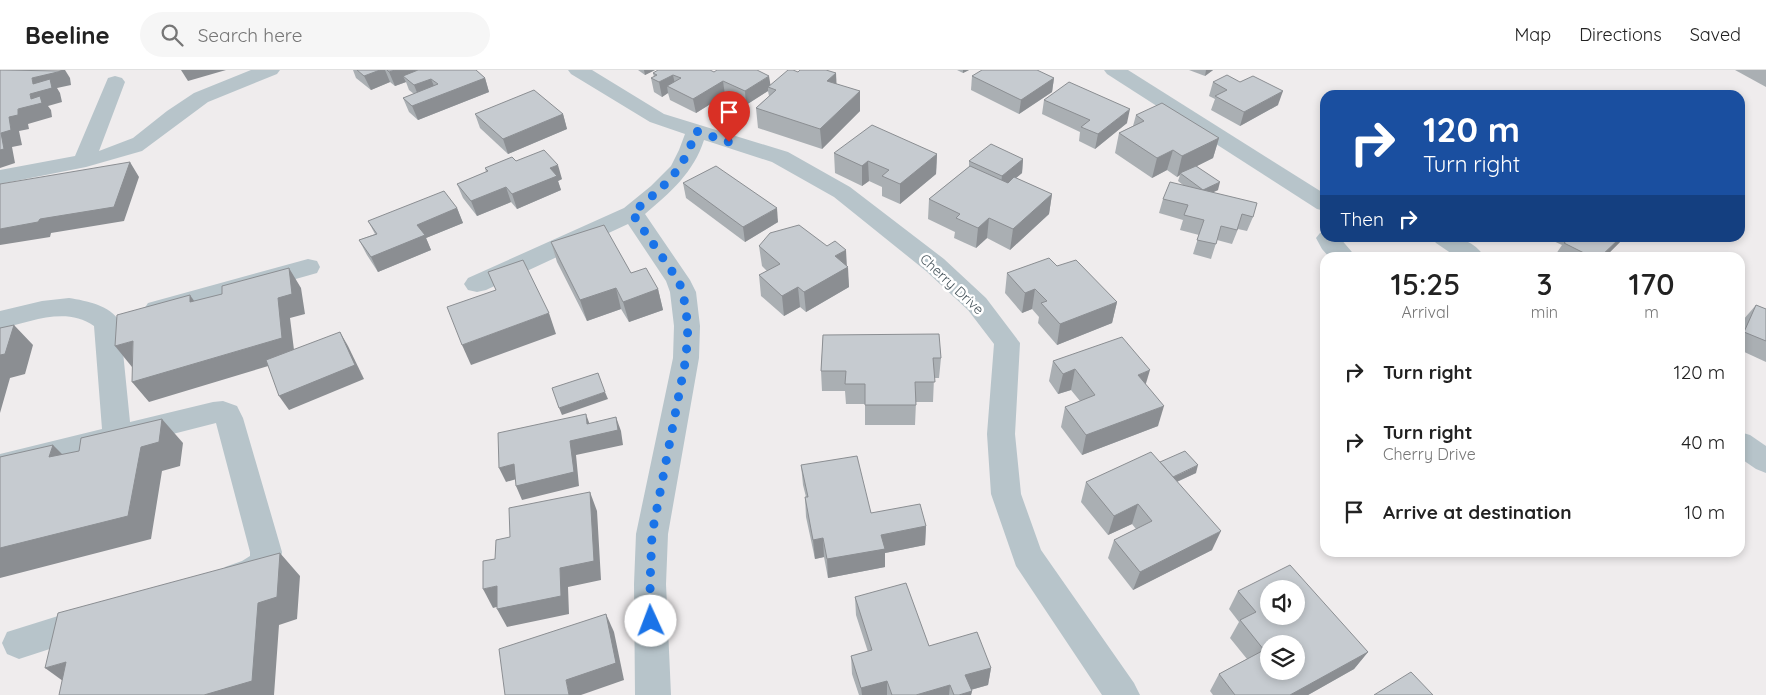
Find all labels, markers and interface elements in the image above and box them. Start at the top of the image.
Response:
search box [140,12,490,57]
text: Beeline [25,20,110,50]
icon: search [158,21,186,49]
text: Search here [198,23,303,47]
text: Map [1514,23,1551,46]
text: Directions [1579,23,1662,46]
text: Saved [1690,23,1741,46]
pin [708,91,750,142]
icon: arrive [715,98,743,126]
text: 120 m [1423,107,1520,151]
icon: right [1340,110,1405,175]
text: Turn right [1423,150,1520,178]
icon: right [1394,205,1422,233]
text: Then [1340,207,1384,231]
street label: Cherry Drive [916,250,988,318]
text: 15:25 [1391,265,1460,303]
text: 3 [1536,265,1552,303]
text: 170 [1629,265,1674,303]
text: Arrival [1401,302,1449,322]
text: min [1531,302,1558,322]
text: m [1644,302,1659,322]
icon: right [1340,358,1368,386]
text: Turn right [1383,360,1472,384]
text: 120 m [1674,360,1725,384]
text: Turn right [1383,420,1472,444]
icon: right [1340,428,1368,456]
text: 40 m [1681,430,1725,454]
text: Cherry Drive [1383,444,1476,464]
icon: arrive [1340,498,1368,526]
text: Arrive at destination [1383,500,1572,524]
text: 10 m [1684,500,1725,524]
map controls [1260,580,1305,680]
button: sound [1260,580,1305,625]
position arrow [624,594,676,646]
button: layers [1260,635,1305,680]

